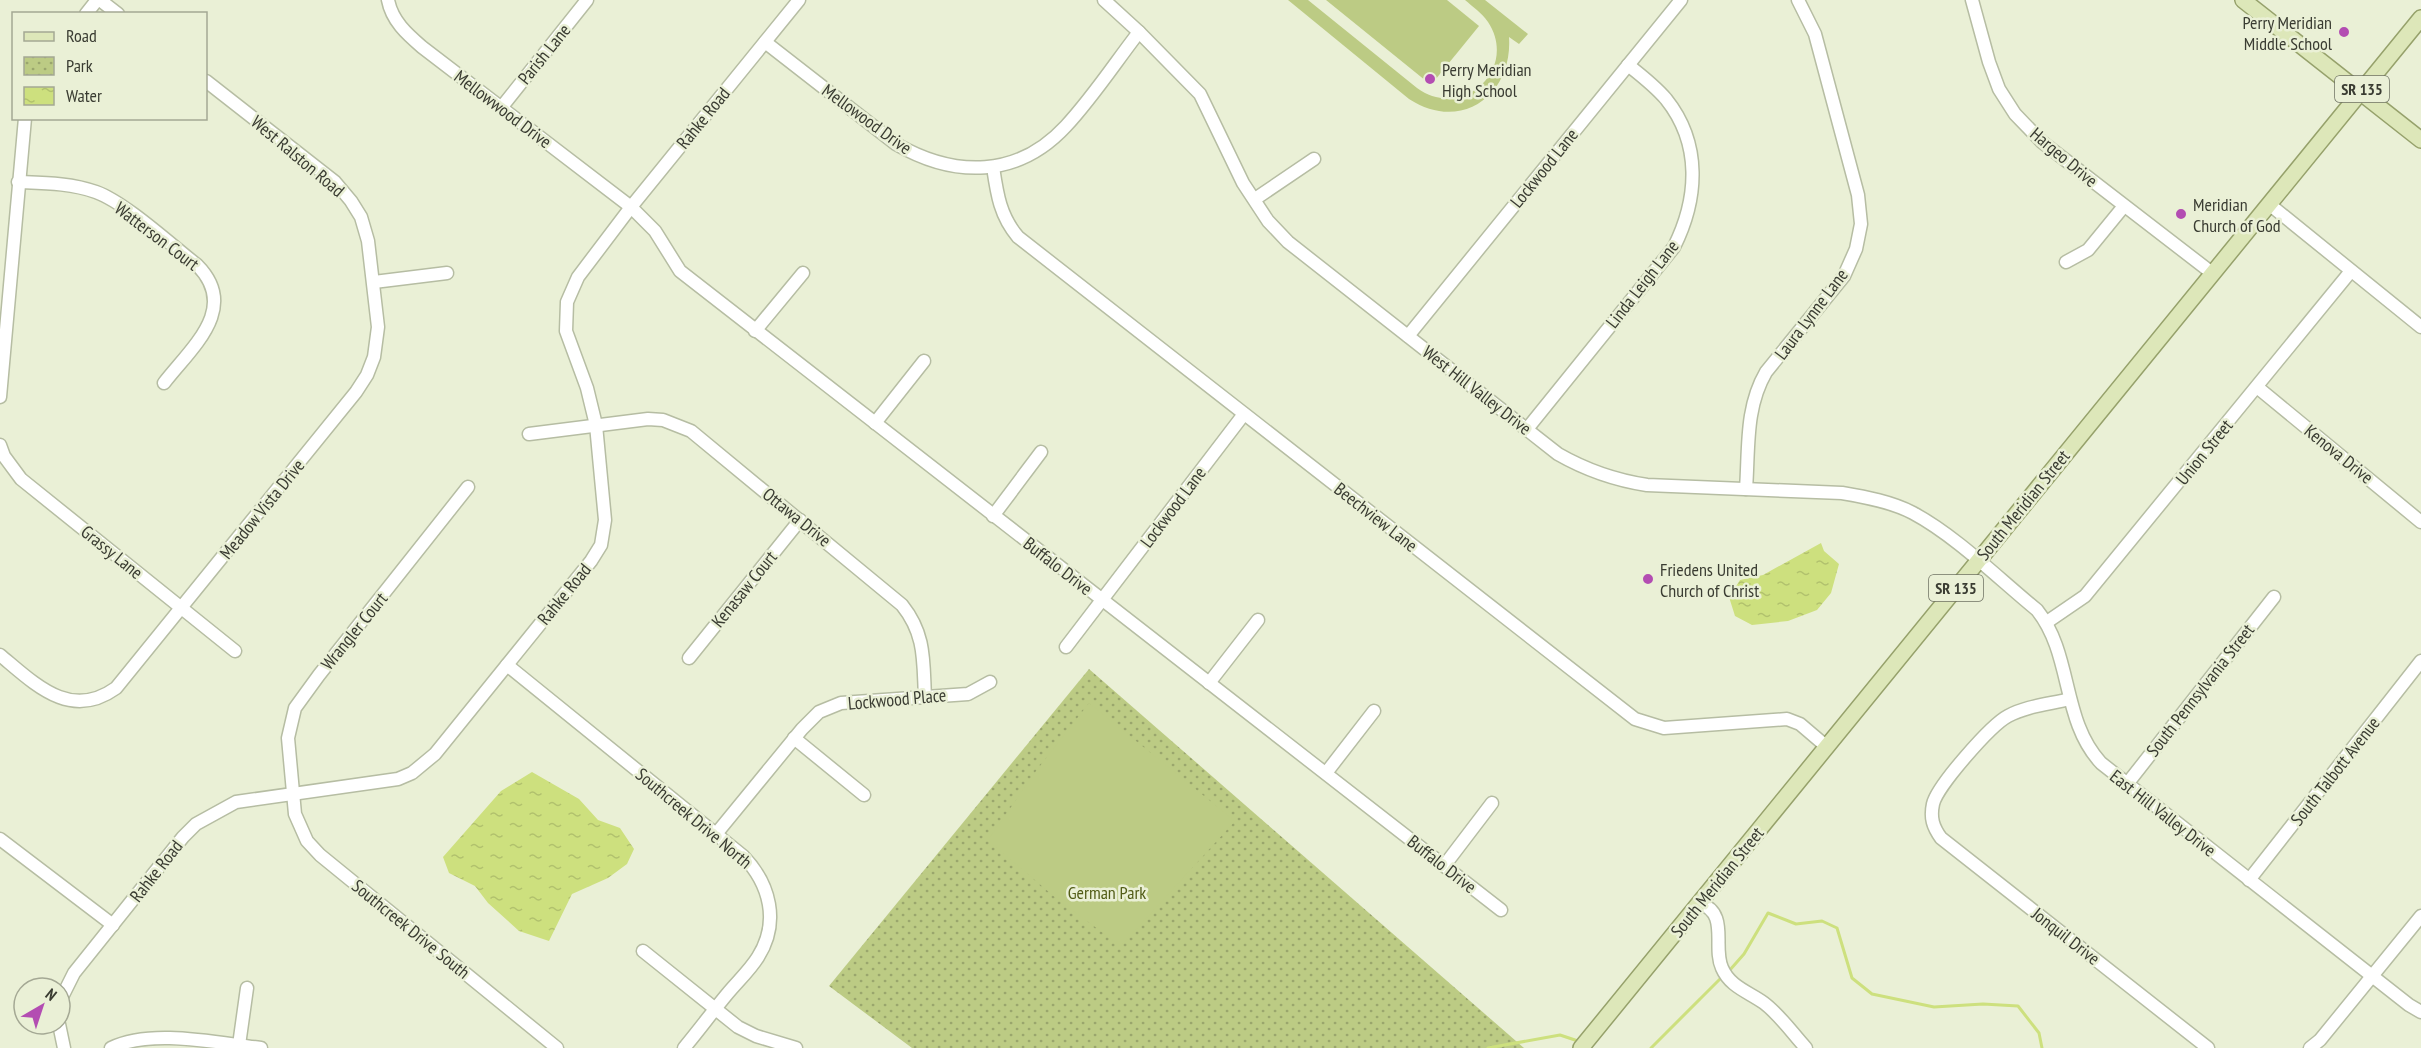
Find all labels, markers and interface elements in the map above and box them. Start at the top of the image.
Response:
place label: Perry Meridian Middle School [2243,11,2333,55]
legend [12,12,207,120]
street label: Parish Lane [513,19,575,89]
text: Road [66,24,97,47]
marker: Perry Meridian Middle School [2337,25,2351,39]
text: Park [66,54,93,77]
place label: Perry Meridian High School [1442,58,1532,102]
street label: Mellowwood Drive [450,65,556,153]
marker: Perry Meridian High School [1423,72,1437,86]
road number: SR 135 [2335,76,2389,102]
street label: Mellowood Drive [818,79,916,159]
street label: Rahke Road [671,83,735,153]
text: Water [66,84,102,107]
street label: West Ralston Road [247,110,349,202]
street label: Hargeo Drive [2026,122,2102,192]
street label: Lockwood Lane [1505,124,1583,212]
place label: Meridian Church of God [2193,193,2281,237]
street label: Watterson Court [110,197,204,275]
marker: Meridian Church of God [2174,207,2188,221]
street label: Linda Leigh Lane [1601,235,1683,333]
street label: Laura Lynne Lane [1769,264,1853,364]
street label: West Hill Valley Drive [1418,340,1536,440]
street label: Union Street [2171,414,2237,490]
street label: Kenova Drive [2300,419,2378,489]
street label: South Meridian Street [1971,445,2075,565]
street label: Meadow Vista Drive [215,454,309,564]
street label: Lockwood Lane [1135,462,1211,552]
street label: Beechview Lane [1330,477,1422,557]
street label: Ottawa Drive [758,482,836,552]
street label: Grassy Lane [76,520,148,584]
street label: Buffalo Drive [1019,532,1097,600]
street label: Kenasaw Court [706,546,782,632]
place label: Friedens United Church of Christ [1660,558,1759,602]
street label: Rahke Road [532,559,596,629]
marker: Friedens United Church of Christ [1641,572,1655,586]
road number: SR 135 [1929,575,1983,601]
street label: Wrangler Court [316,587,392,674]
street label: South Pennsylvania Street [2141,619,2259,761]
street label: Lockwood Place [847,683,947,715]
street label: South Talbott Avenue [2285,712,2385,830]
street label: Southcreek Drive North [631,763,757,873]
street label: East Hill Valley Drive [2105,764,2221,862]
street label: South Meridian Street [1665,822,1769,942]
street label: Buffalo Drive [1403,830,1481,898]
street label: Rahke Road [125,835,187,907]
street label: Southcreek Drive South [347,874,475,984]
park label: German Park [1068,881,1146,904]
street label: Jonquil Drive [2027,902,2105,970]
north arrow [12,976,72,1036]
text: N [42,984,61,1005]

